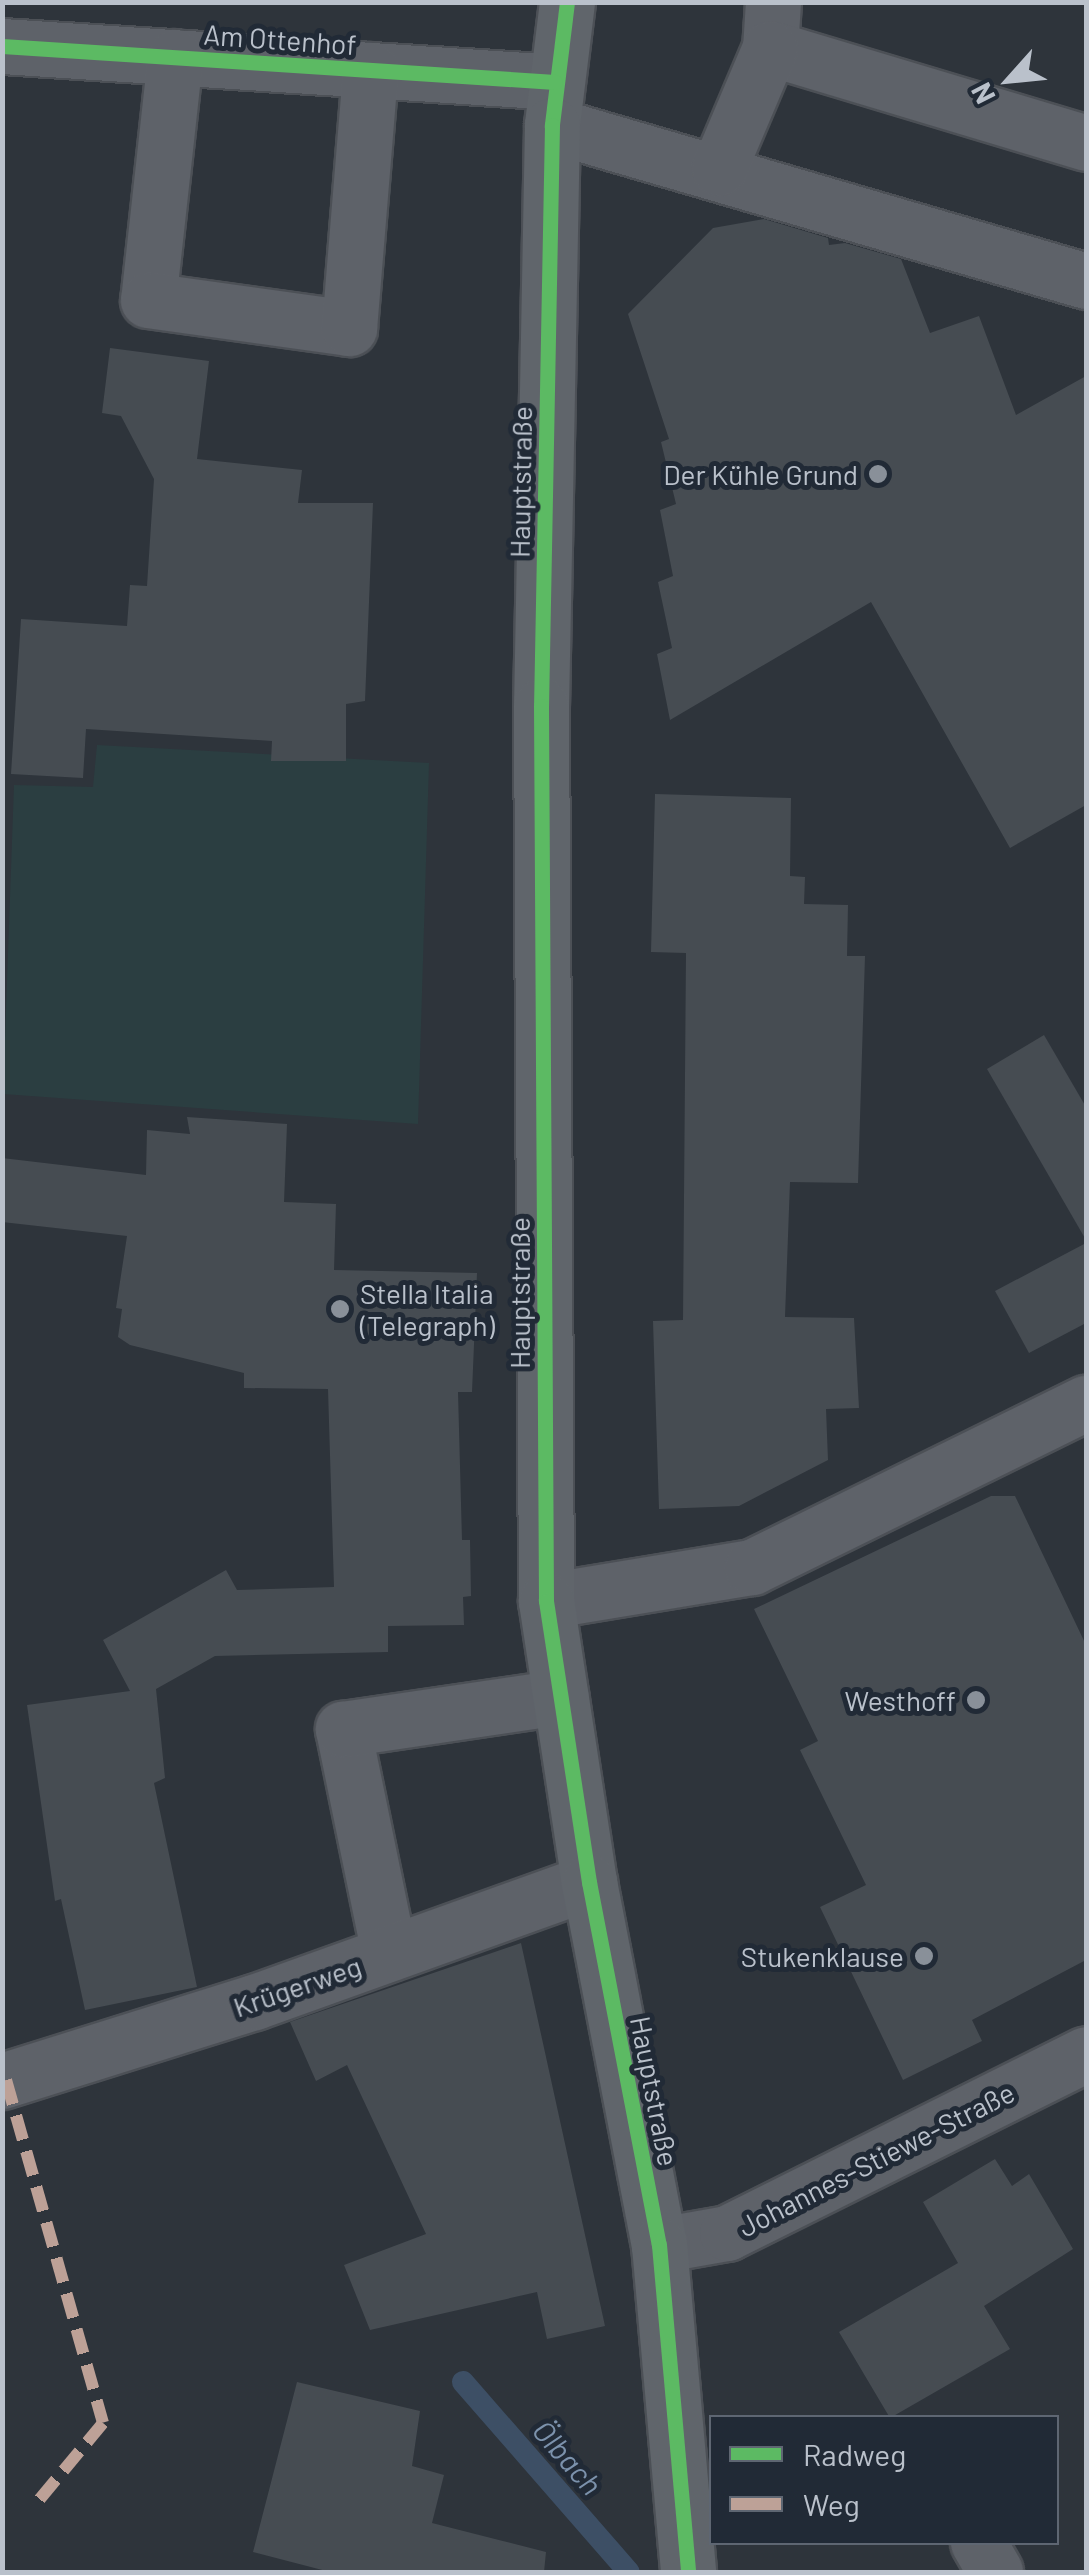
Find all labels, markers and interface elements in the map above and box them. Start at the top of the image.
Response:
street label: Am Ottenhof [202,17,358,61]
north arrow [959,30,1059,130]
text: N [963,78,1002,110]
street label: Hauptstraße [502,406,538,558]
place label: Der Kühle Grund [663,457,858,491]
marker: Der Kühle Grund [867,463,889,485]
street label: Hauptstraße [502,1217,536,1369]
place label: Stella Italia (Telegraph) [360,1276,495,1342]
marker: Stella Italia (Telegraph) [329,1298,351,1320]
place label: Westhoff [845,1683,956,1717]
marker: Westhoff [965,1689,987,1711]
place label: Stukenklause [741,1939,904,1973]
marker: Stukenklause [913,1945,935,1967]
street label: Krügerweg [229,1948,365,2024]
street label: Hauptstraße [624,2013,686,2169]
street label: Johannes-Stiewe-Straße [732,2075,1020,2243]
water label: Ölbach [526,2412,610,2502]
legend [709,2415,1059,2545]
text: Radweg [803,2436,906,2472]
text: Weg [803,2486,860,2522]

